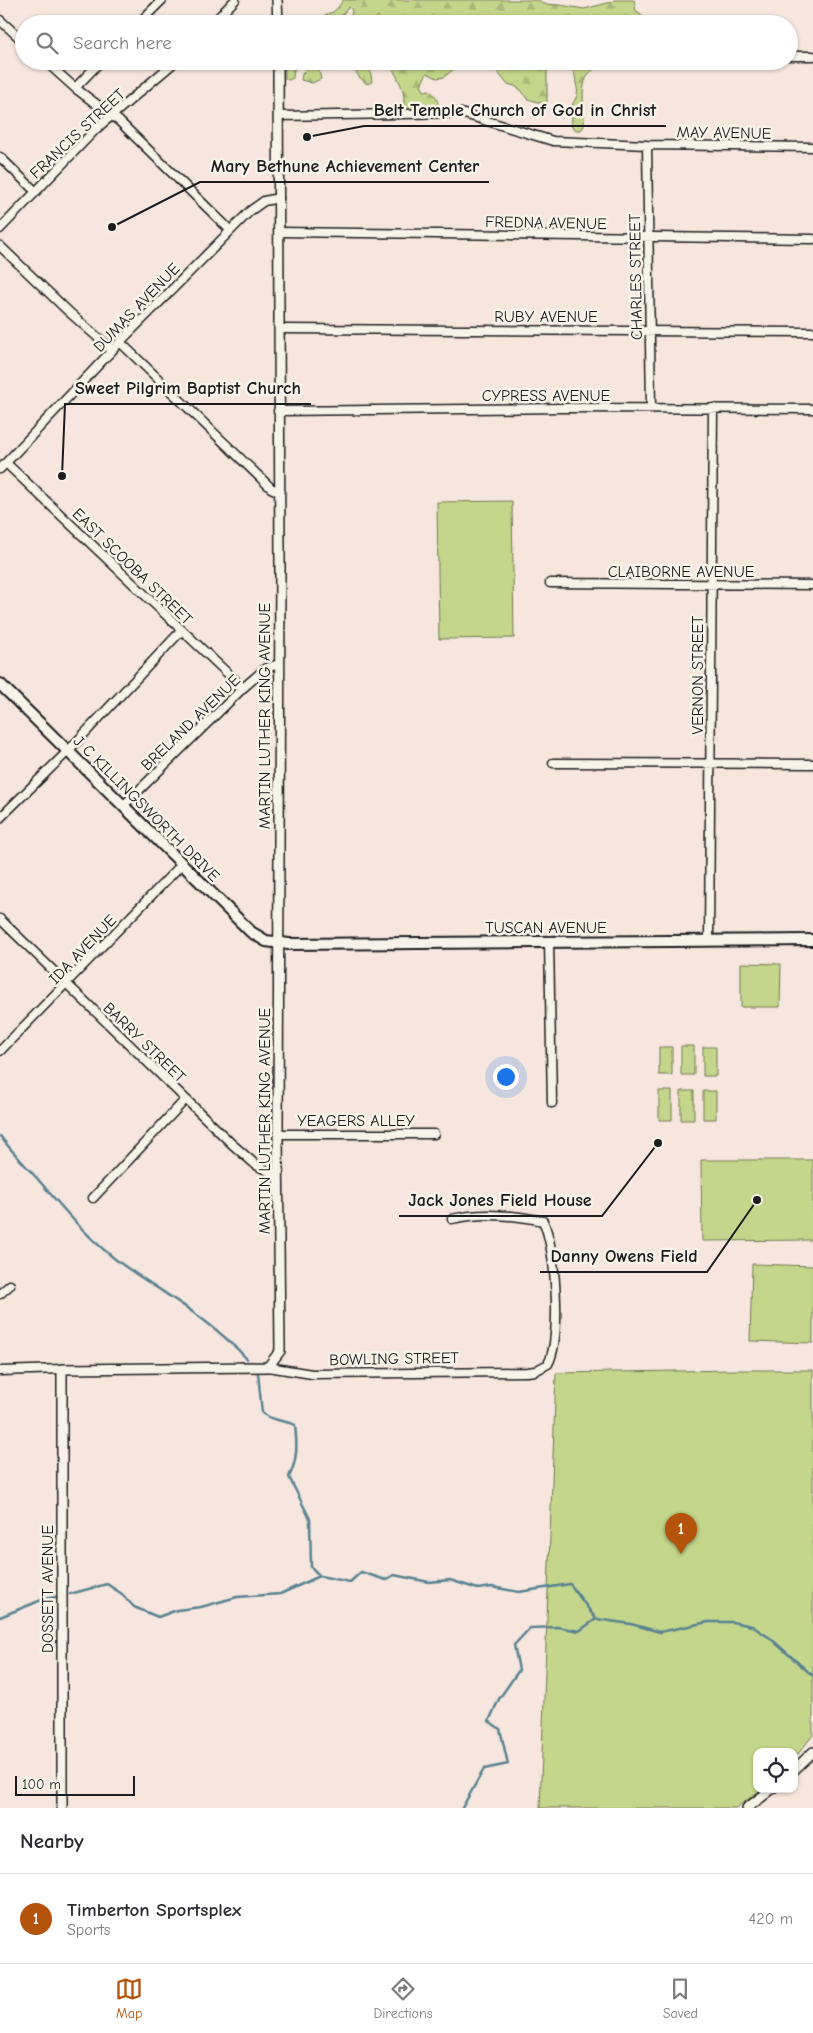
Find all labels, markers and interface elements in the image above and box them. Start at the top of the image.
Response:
search box [15,15,798,70]
icon: search [33,29,61,57]
text: Search here [73,32,172,54]
street label: FRANCIS STREET [26,85,129,182]
callout: Belt Temple Church of God in Christ [364,93,666,126]
text: Belt Temple Church of God in Christ [374,100,657,121]
street label: MAY AVENUE [677,123,772,143]
callout: Mary Bethune Achievement Center [200,149,489,182]
text: Mary Bethune Achievement Center [211,156,480,177]
street label: FREDNA AVENUE [485,213,607,233]
street label: CHARLES STREET [626,213,646,340]
street label: DUMAS AVENUE [90,259,184,356]
street label: RUBY AVENUE [494,308,598,326]
callout: Sweet Pilgrim Baptist Church [65,371,311,404]
text: Sweet Pilgrim Baptist Church [75,378,301,399]
street label: CYPRESS AVENUE [482,387,611,405]
street label: EAST SCOOBA STREET [69,505,196,629]
street label: CLAIBORNE AVENUE [608,563,755,581]
street label: MARTIN LUTHER KING AVENUE [256,602,274,829]
street label: VERNON STREET [689,615,707,734]
street label: BRELAND AVENUE [138,671,244,774]
street label: J C KILLINGSWORTH DRIVE [70,732,223,886]
street label: IDA AVENUE [45,911,120,988]
street label: TUSCAN AVENUE [485,919,607,937]
street label: BARRY STREET [99,999,190,1087]
street label: MARTIN LUTHER KING AVENUE [256,1007,274,1234]
your location [493,1064,519,1090]
street label: YEAGERS ALLEY [297,1112,415,1130]
callout: Jack Jones Field House [399,1183,602,1216]
text: Jack Jones Field House [408,1190,592,1211]
callout: Danny Owens Field [540,1239,707,1272]
text: Danny Owens Field [550,1246,698,1267]
street label: BOWLING STREET [329,1349,460,1369]
pin: 1 [665,1513,697,1554]
street label: DOSSETT AVENUE [39,1525,57,1653]
map controls [753,1748,798,1793]
button: locate [753,1748,798,1793]
scale bar [15,1773,135,1796]
text: 100 m [22,1776,61,1793]
text: Nearby [20,1829,84,1853]
text: Timberton Sportsplex [67,1899,241,1921]
text: 1 [33,1910,39,1928]
text: 420 m [749,1910,793,1928]
text: Sports [67,1921,110,1939]
tab: Map [115,1975,143,2022]
tab: Directions [373,1975,433,2022]
tab: Saved [663,1975,698,2022]

